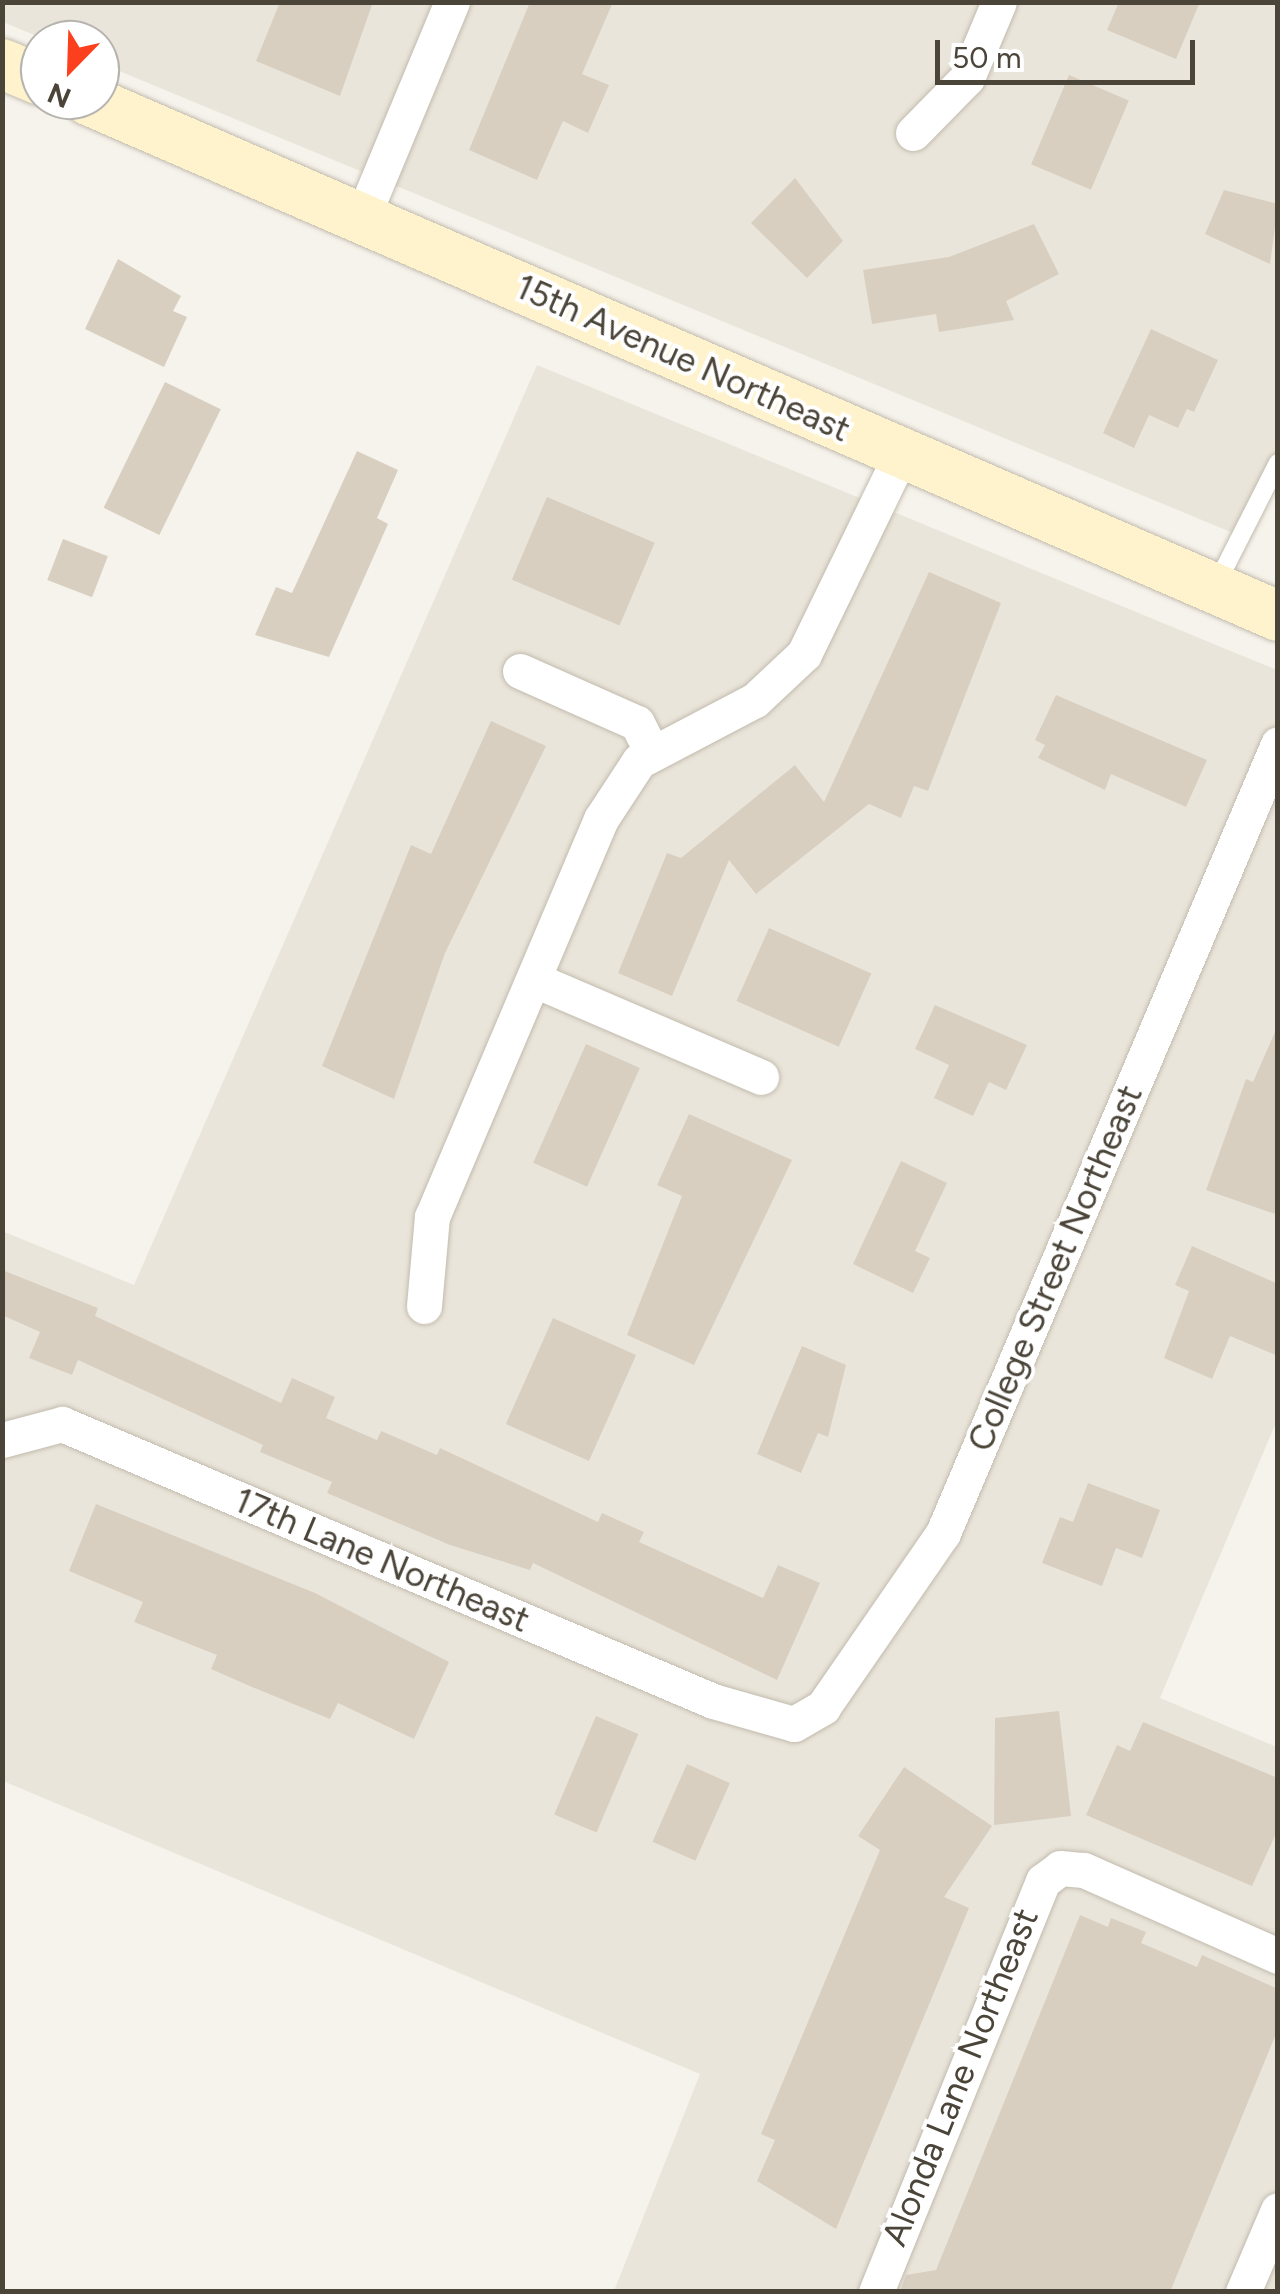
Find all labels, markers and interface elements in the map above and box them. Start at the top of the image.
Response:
north arrow [20,20,120,120]
scale bar [940,20,1200,82]
text: 50 m [952,39,1021,76]
text: N [42,76,76,116]
street label: 15th Avenue Northeast [509,265,857,451]
street label: College Street Northeast [959,1079,1151,1457]
street label: 17th Lane Northeast [228,1479,536,1641]
street label: Alonda Lane Northeast [873,1902,1047,2252]

